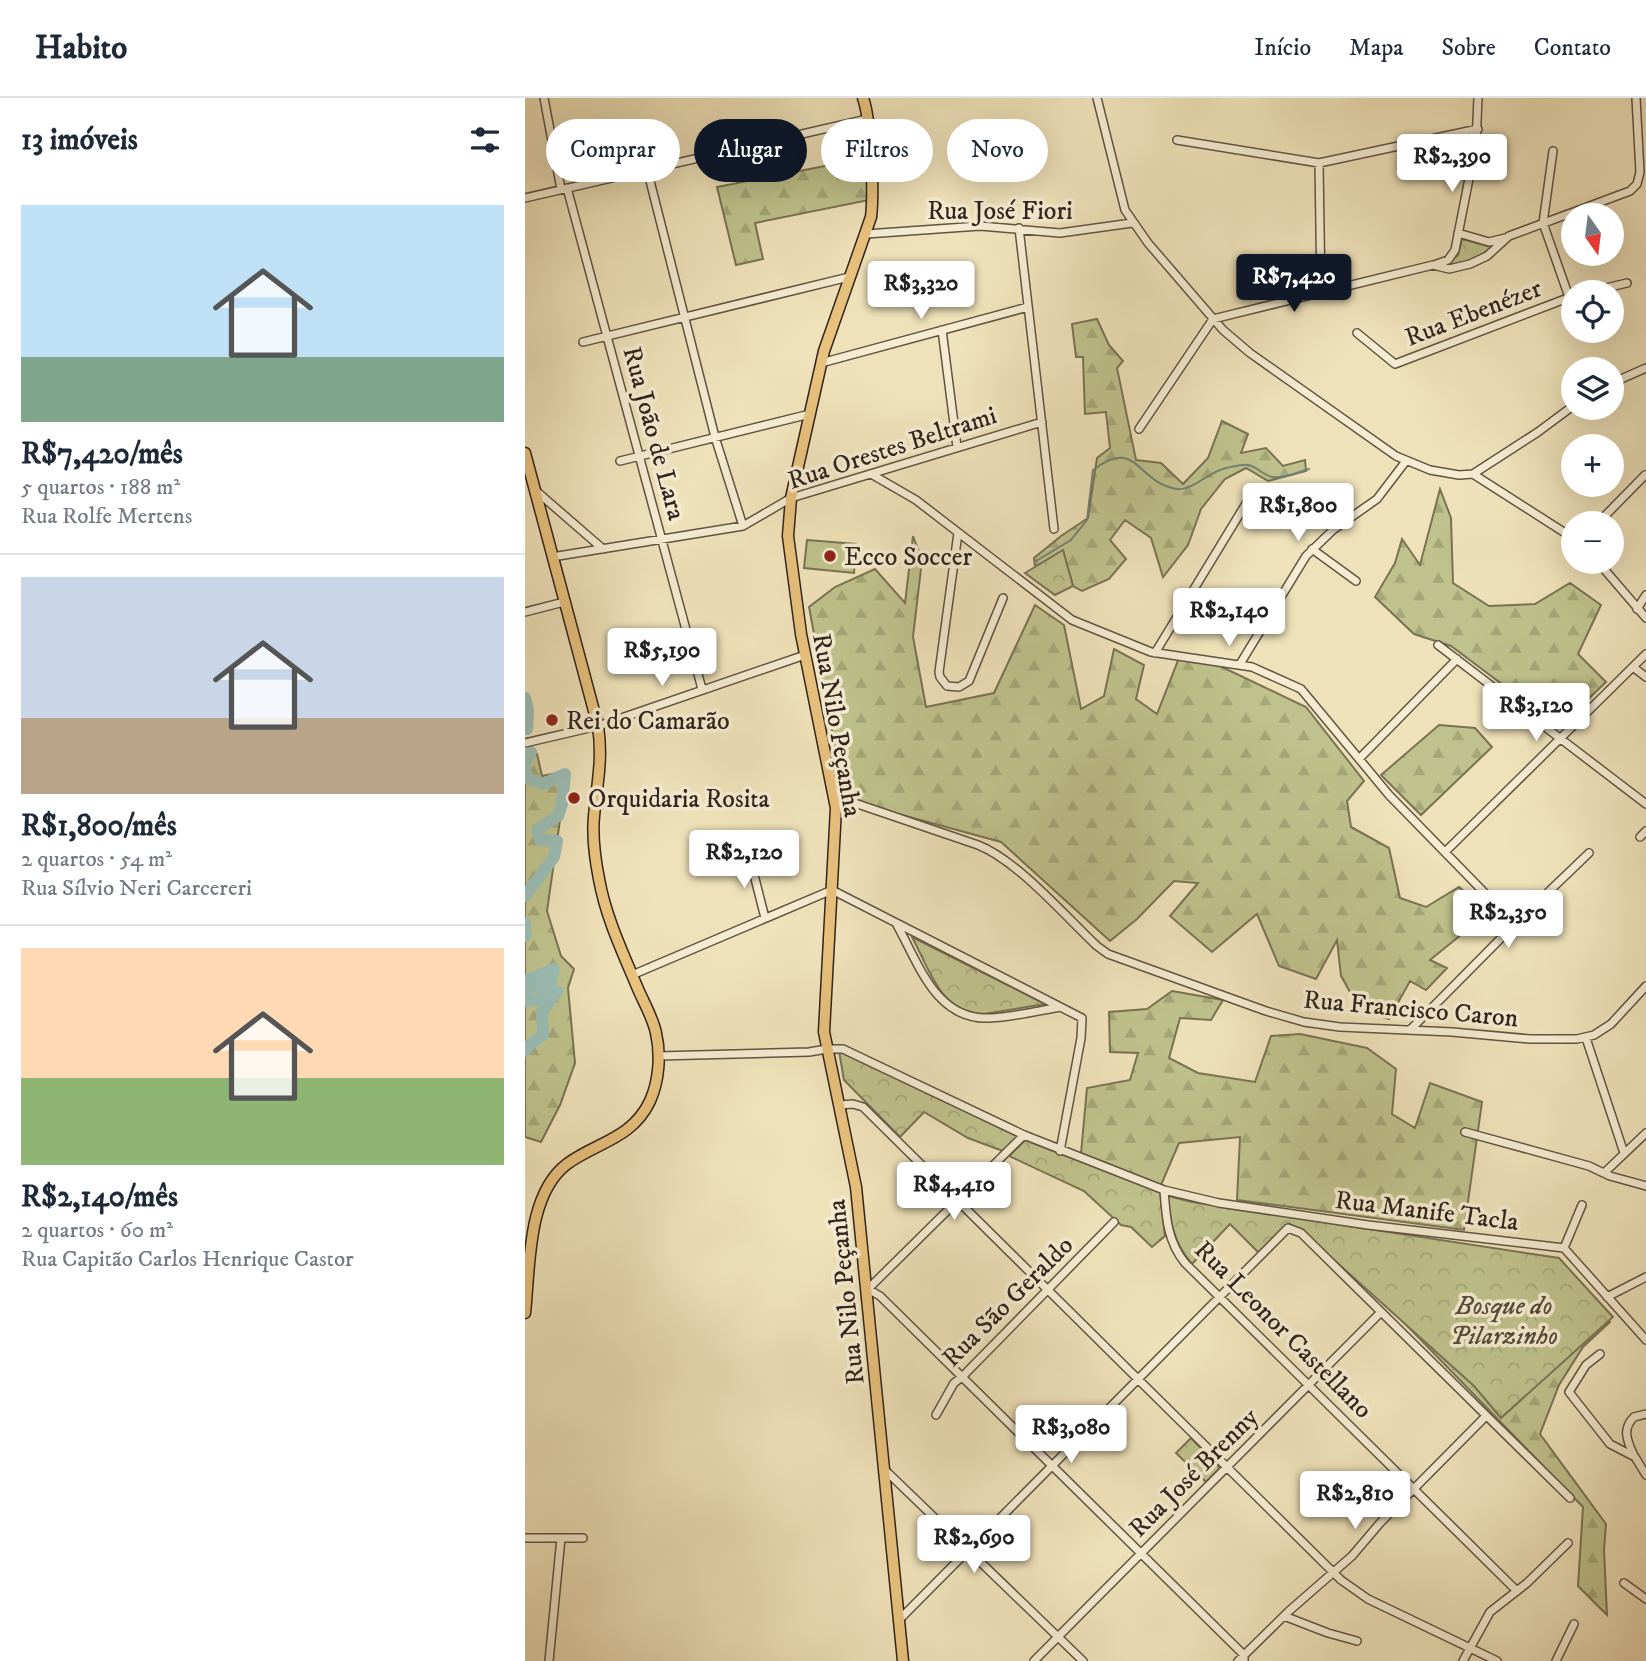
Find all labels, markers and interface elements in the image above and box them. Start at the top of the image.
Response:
text: Habito [35,28,127,69]
text: Início [1254,33,1311,63]
text: Mapa [1349,33,1403,63]
text: Sobre [1441,33,1496,63]
text: Contato [1534,33,1611,63]
chip: Comprar [546,119,680,182]
chip: Alugar [694,119,807,182]
chip: Filtros [821,119,933,182]
chip: Novo [947,119,1048,182]
icon: filters [466,121,504,159]
text: 13 imóveis [21,122,138,159]
pin: R$2,390 [1387,134,1517,194]
text: R$2,390 [1413,142,1491,171]
street label: Rua José Fiori [927,195,1073,228]
north arrow [1561,203,1624,266]
map controls [1561,203,1624,574]
icon: home [200,250,326,376]
pin: R$7,420 [1229,254,1359,314]
pin: R$3,320 [856,262,986,321]
text: R$7,420 [1252,262,1336,291]
text: R$3,320 [884,269,958,298]
street label: Rua Ebenézer [1401,272,1547,355]
button: locate [1561,280,1624,343]
street label: Rua João de Lara [615,343,693,524]
button: layers [1561,357,1624,420]
street label: Rua Orestes Beltrami [784,399,1001,498]
button: + [1561,434,1624,497]
text: R$7,420/mês [21,436,183,473]
text: 5 quartos · 188 m² [21,473,180,502]
pin: R$1,800 [1233,484,1363,543]
text: R$1,800 [1259,491,1337,520]
text: Rua Rolfe Mertens [21,502,192,531]
button: − [1561,511,1624,574]
place label: Ecco Soccer [844,541,972,574]
marker: Ecco Soccer [822,548,838,564]
pin: R$2,140 [1164,588,1294,648]
text: R$2,140 [1189,596,1269,625]
icon: home [200,622,326,748]
pin: R$5,190 [597,628,727,688]
street label: Rua Nilo Peçanha [804,631,869,820]
text: R$5,190 [623,636,701,665]
pin: R$3,120 [1471,684,1601,743]
text: R$3,120 [1499,691,1573,720]
place label: Rei do Camarão [566,705,730,738]
marker: Rei do Camarão [544,712,560,728]
place label: Orquidaria Rosita [588,783,770,816]
marker: Orquidaria Rosita [566,790,582,806]
text: R$1,800/mês [21,808,177,845]
pin: R$2,120 [679,830,809,890]
text: R$2,120 [705,838,783,867]
text: 2 quartos · 54 m² [21,845,172,874]
text: Rua Sílvio Neri Carcereri [21,874,252,903]
pin: R$2,350 [1443,890,1573,950]
text: R$2,350 [1469,898,1547,927]
street label: Rua Francisco Caron [1302,984,1520,1035]
icon: home [200,993,326,1119]
pin: R$4,410 [889,1162,1019,1222]
text: R$4,410 [913,1170,995,1199]
text: R$2,140/mês [21,1179,178,1216]
street label: Rua Manife Tacla [1333,1184,1520,1239]
street label: Rua Nilo Peçanha [820,1198,873,1386]
text: 2 quartos · 60 m² [21,1216,173,1245]
street label: Rua São Geraldo [935,1229,1081,1375]
street label: Rua Leonor Castellano [1187,1234,1379,1426]
text: Rua Capitão Carlos Henrique Castor [21,1245,354,1274]
park label: Bosque do Pilarzinho [1450,1290,1558,1353]
street label: Rua José Brenny [1122,1401,1266,1545]
pin: R$3,080 [1006,1406,1136,1465]
text: R$3,080 [1032,1413,1110,1442]
pin: R$2,810 [1290,1472,1420,1531]
text: R$2,810 [1316,1479,1394,1508]
pin: R$2,690 [909,1516,1039,1575]
text: R$2,690 [933,1523,1015,1552]

